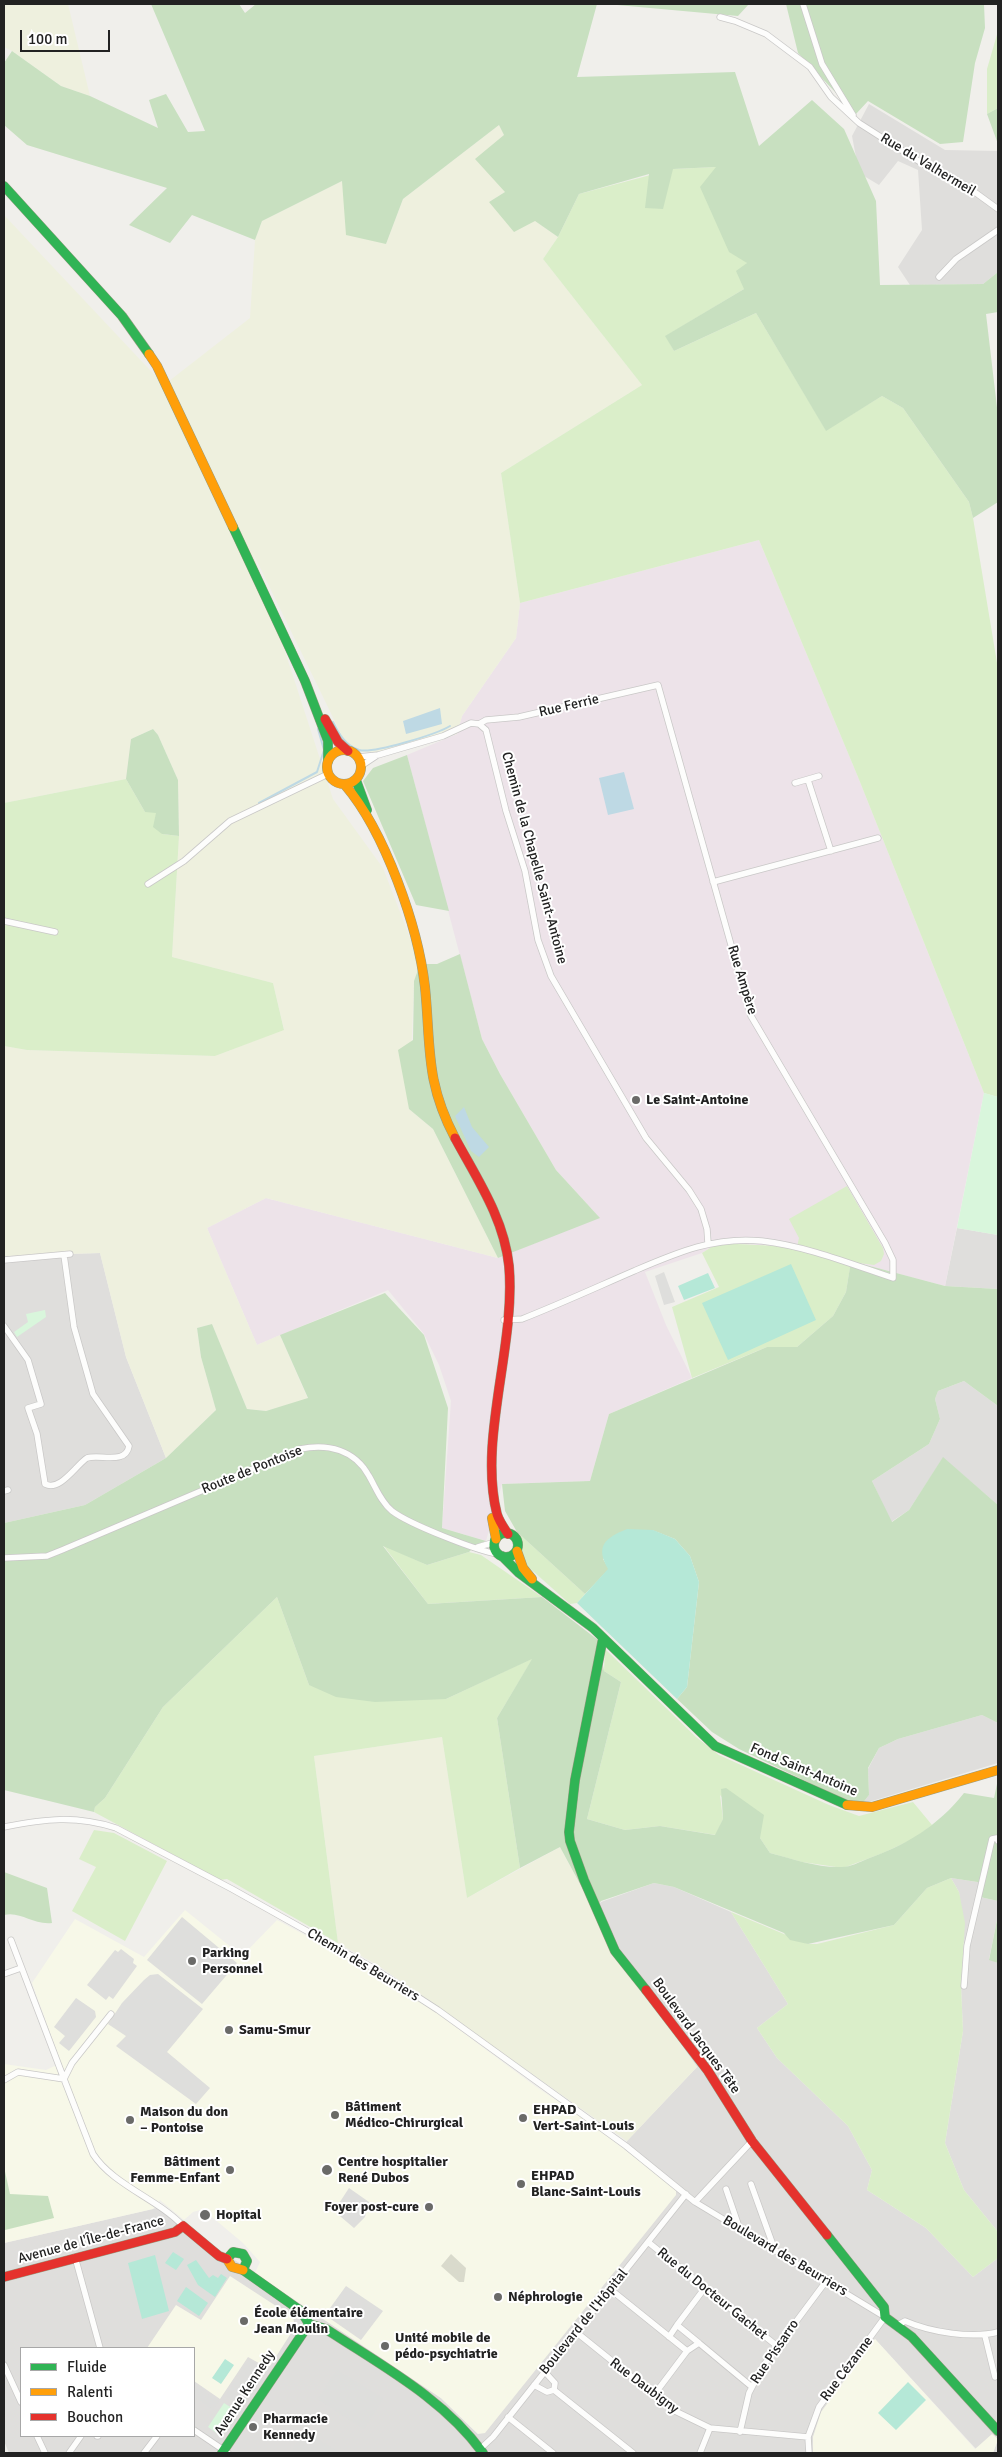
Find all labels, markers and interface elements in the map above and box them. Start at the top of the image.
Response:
scale bar [22,20,112,52]
text: 100 m [28,30,68,48]
street label: Rue du Valhermeil [877,130,979,200]
street label: Rue Ferrie [537,691,601,721]
street label: Chemin de la Chapelle Saint-Antoine [498,750,570,966]
street label: Rue Ampère [723,943,761,1017]
place label: Le Saint-Antoine [646,1092,748,1108]
marker: Le Saint-Antoine [630,1094,642,1106]
street label: Route de Pontoise [199,1442,305,1498]
street label: Fond Saint-Antoine [748,1740,860,1800]
street label: Chemin des Beurriers [304,1925,422,2005]
place label: Parking Personnel [202,1945,263,1978]
marker: Parking Personnel [186,1955,198,1967]
street label: Boulevard Jacques Tête [648,1975,744,2097]
place label: Samu-Smur [239,2022,311,2038]
marker: Samu-Smur [223,2024,235,2036]
place label: Bâtiment Médico-Chirurgical [345,2099,463,2132]
place label: EHPAD Vert-Saint-Louis [533,2102,634,2134]
place label: Maison du don – Pontoise [140,2104,228,2136]
marker: Bâtiment Médico-Chirurgical [329,2109,341,2121]
marker: EHPAD Vert-Saint-Louis [517,2112,529,2124]
marker: Maison du don – Pontoise [124,2114,136,2126]
place label: Bâtiment Femme-Enfant [130,2154,220,2186]
place label: Centre hospitalier René Dubos [338,2154,448,2186]
marker: Centre hospitalier René Dubos [320,2163,334,2177]
marker: Bâtiment Femme-Enfant [224,2164,236,2176]
place label: EHPAD Blanc-Saint-Louis [531,2168,641,2200]
marker: EHPAD Blanc-Saint-Louis [515,2178,527,2190]
place label: Foyer post-cure [324,2199,419,2215]
marker: Foyer post-cure [423,2201,435,2213]
place label: Hopital [216,2207,261,2223]
marker: Hopital [198,2208,212,2222]
street label: Avenue de l'Île-de-France [16,2212,166,2268]
street label: Boulevard des Beurriers [720,2212,850,2300]
street label: Rue du Docteur Gachet [654,2244,770,2344]
street label: Boulevard de l'Hôpital [536,2266,632,2378]
place label: Néphrologie [508,2289,583,2305]
marker: Néphrologie [492,2291,504,2303]
place label: École élémentaire Jean Moulin [254,2305,363,2338]
marker: École élémentaire Jean Moulin [238,2315,250,2327]
street label: Rue Pissarro [747,2317,803,2387]
place label: Unité mobile de pédo-psychiatrie [395,2330,498,2362]
street label: Rue Cézanne [817,2333,877,2405]
marker: Unité mobile de pédo-psychiatrie [379,2340,391,2352]
legend [20,2347,195,2437]
street label: Avenue Kennedy [211,2347,279,2439]
street label: Rue Daubigny [606,2355,682,2417]
text: Fluide [67,2358,107,2376]
text: Ralenti [67,2383,113,2401]
text: Bouchon [67,2408,123,2426]
place label: Pharmacie Kennedy [263,2411,328,2444]
marker: Pharmacie Kennedy [247,2421,259,2433]

